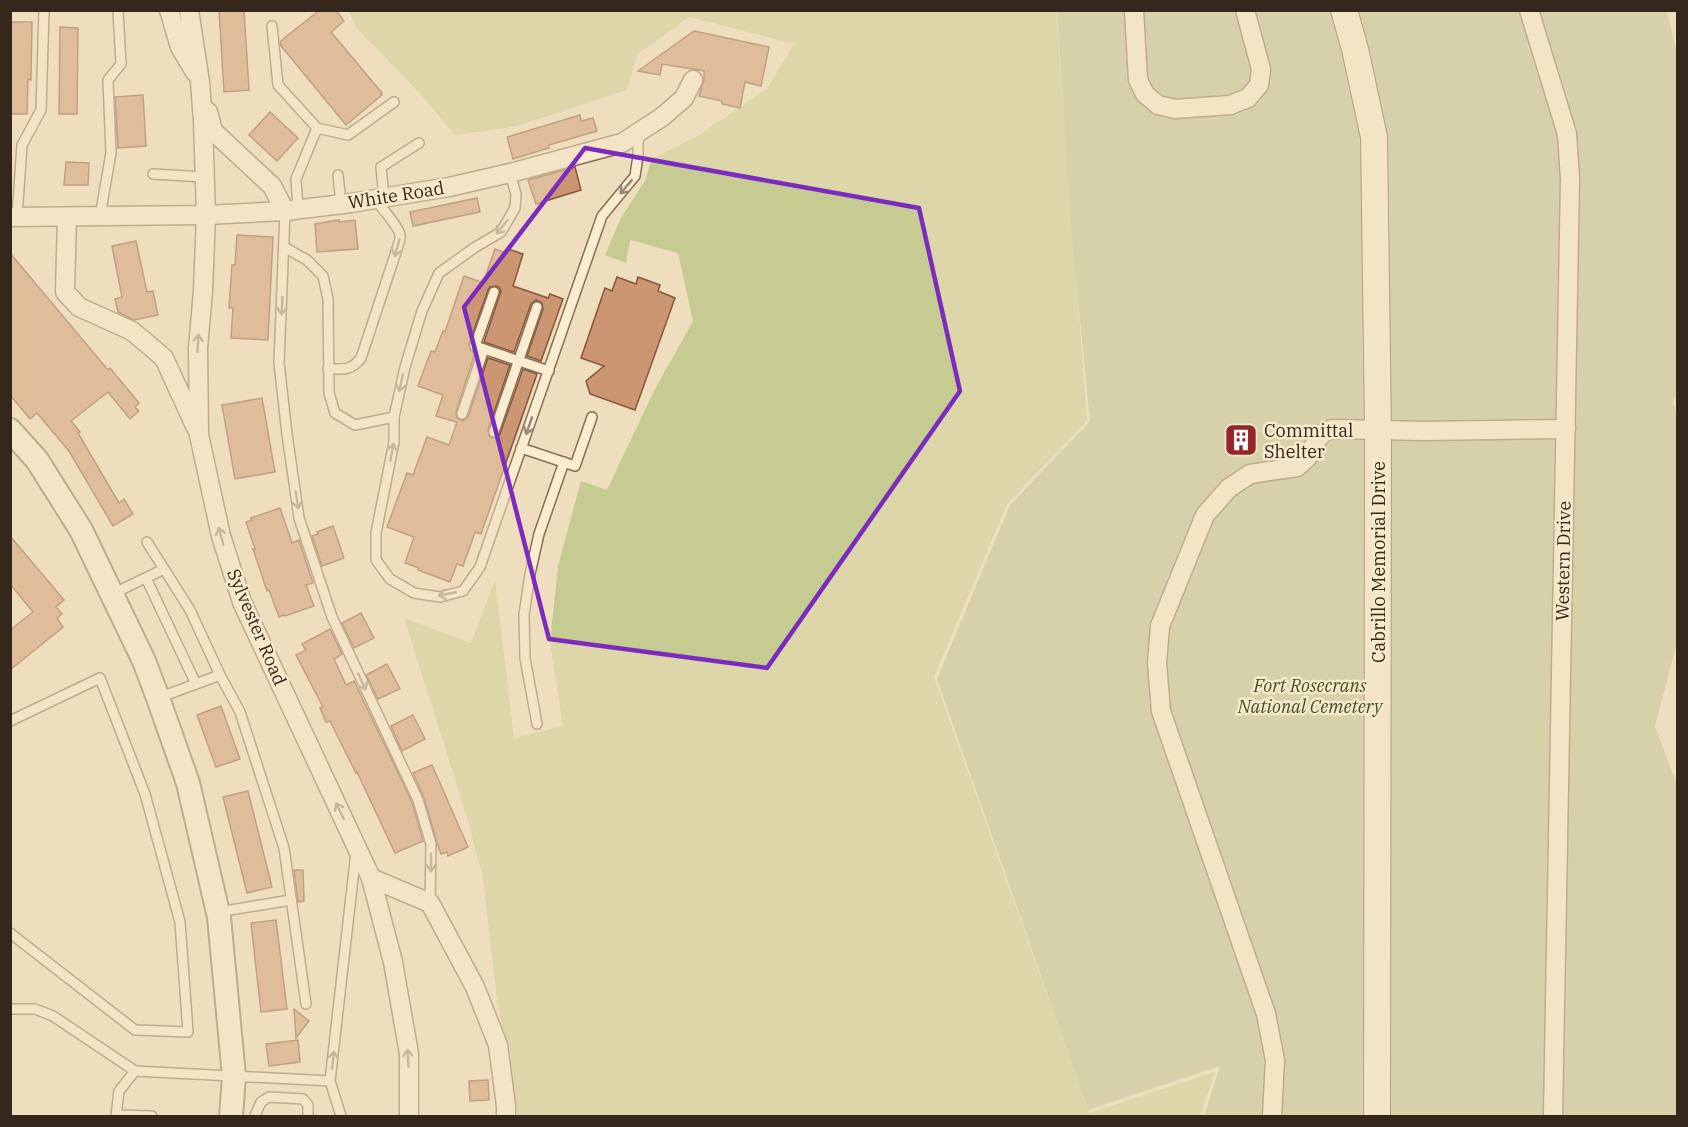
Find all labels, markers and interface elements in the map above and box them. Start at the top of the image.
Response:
street label: White Road [346,176,446,214]
one-way arrow [619,179,632,195]
one-way arrow [496,219,509,235]
one-way arrow [391,239,402,258]
one-way arrow [276,295,287,315]
one-way arrow [193,334,204,354]
one-way arrow [395,372,406,392]
one-way arrow [523,416,534,435]
place label: Committal Shelter [1264,419,1353,463]
building icon: Committal Shelter [1223,422,1259,458]
one-way arrow [387,442,398,462]
street label: Cabrillo Memorial Drive [1367,461,1390,663]
one-way arrow [291,489,302,509]
street label: Western Drive [1550,501,1576,621]
one-way arrow [215,527,227,546]
street label: Sylvester Road [222,565,292,689]
one-way arrow [438,589,457,600]
one-way arrow [357,673,369,691]
park label: Fort Rosecrans National Cemetery [1237,674,1384,718]
one-way arrow [334,802,346,820]
one-way arrow [425,853,436,873]
one-way arrow [402,1049,413,1069]
one-way arrow [328,1050,339,1070]

